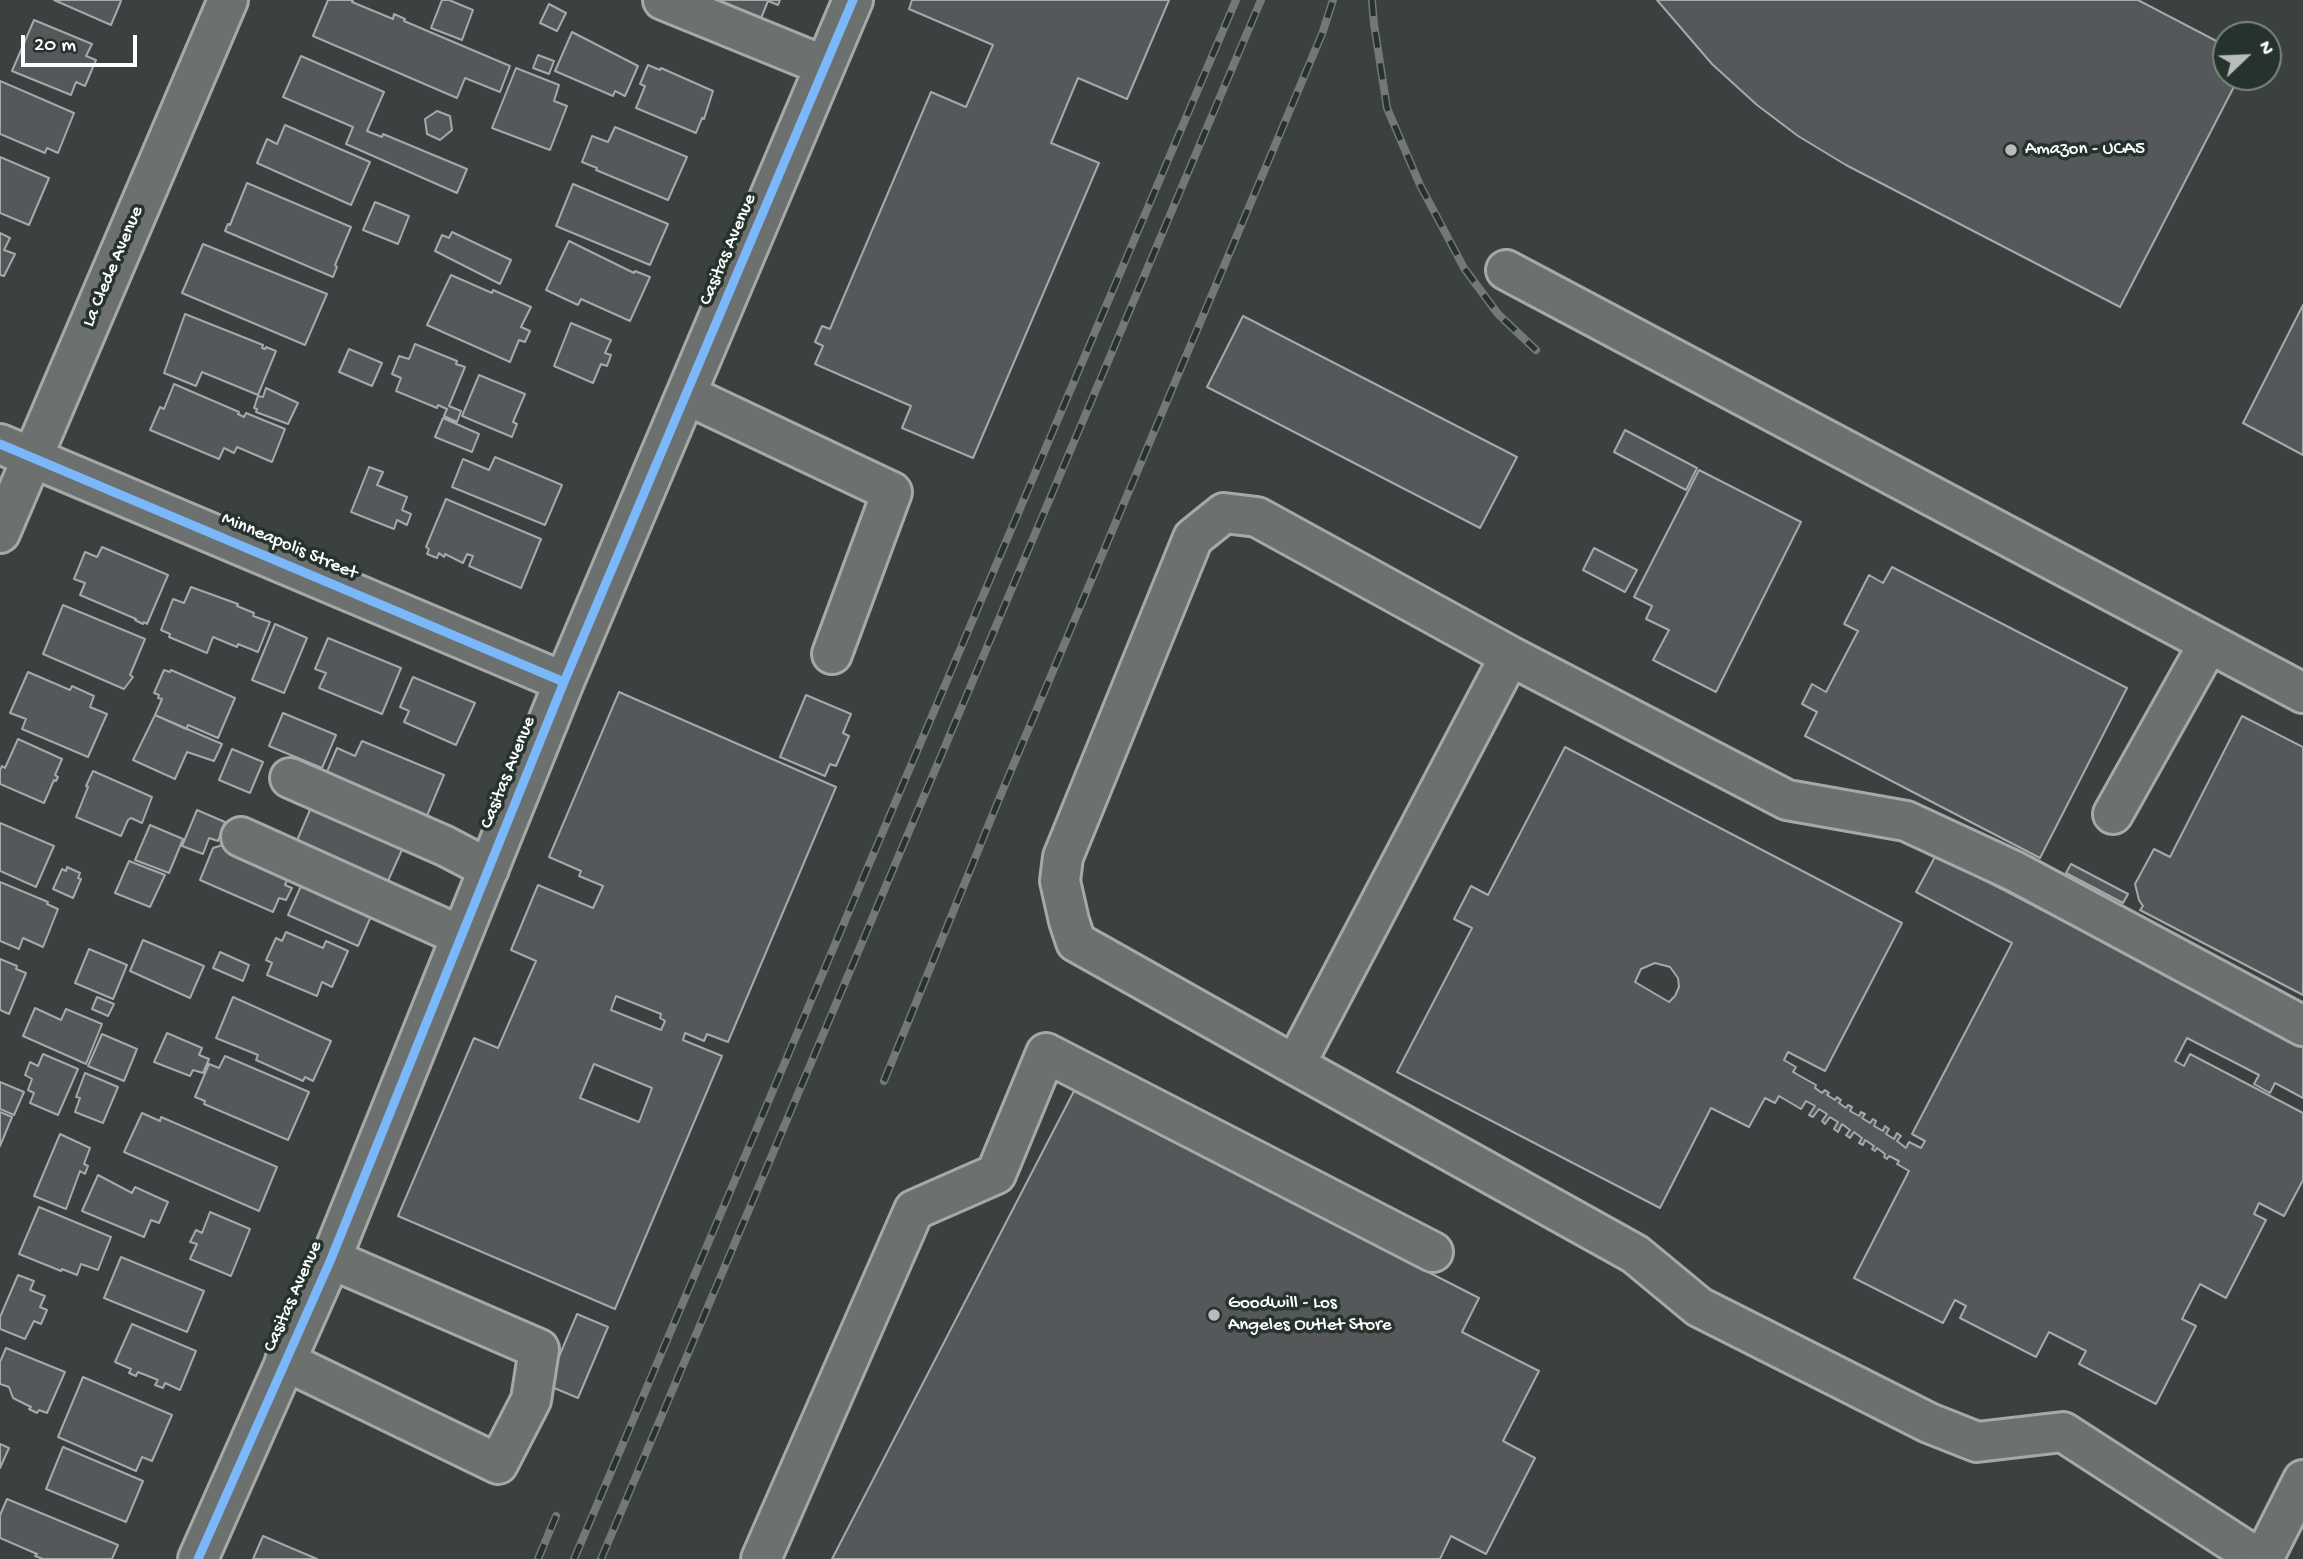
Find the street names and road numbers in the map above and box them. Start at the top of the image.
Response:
street label: Casitas Avenue [695,191,763,309]
street label: La Clede Avenue [78,203,150,331]
street label: Minneapolis Street [218,508,360,586]
street label: Casitas Avenue [476,714,542,832]
street label: Casitas Avenue [259,1238,329,1356]

